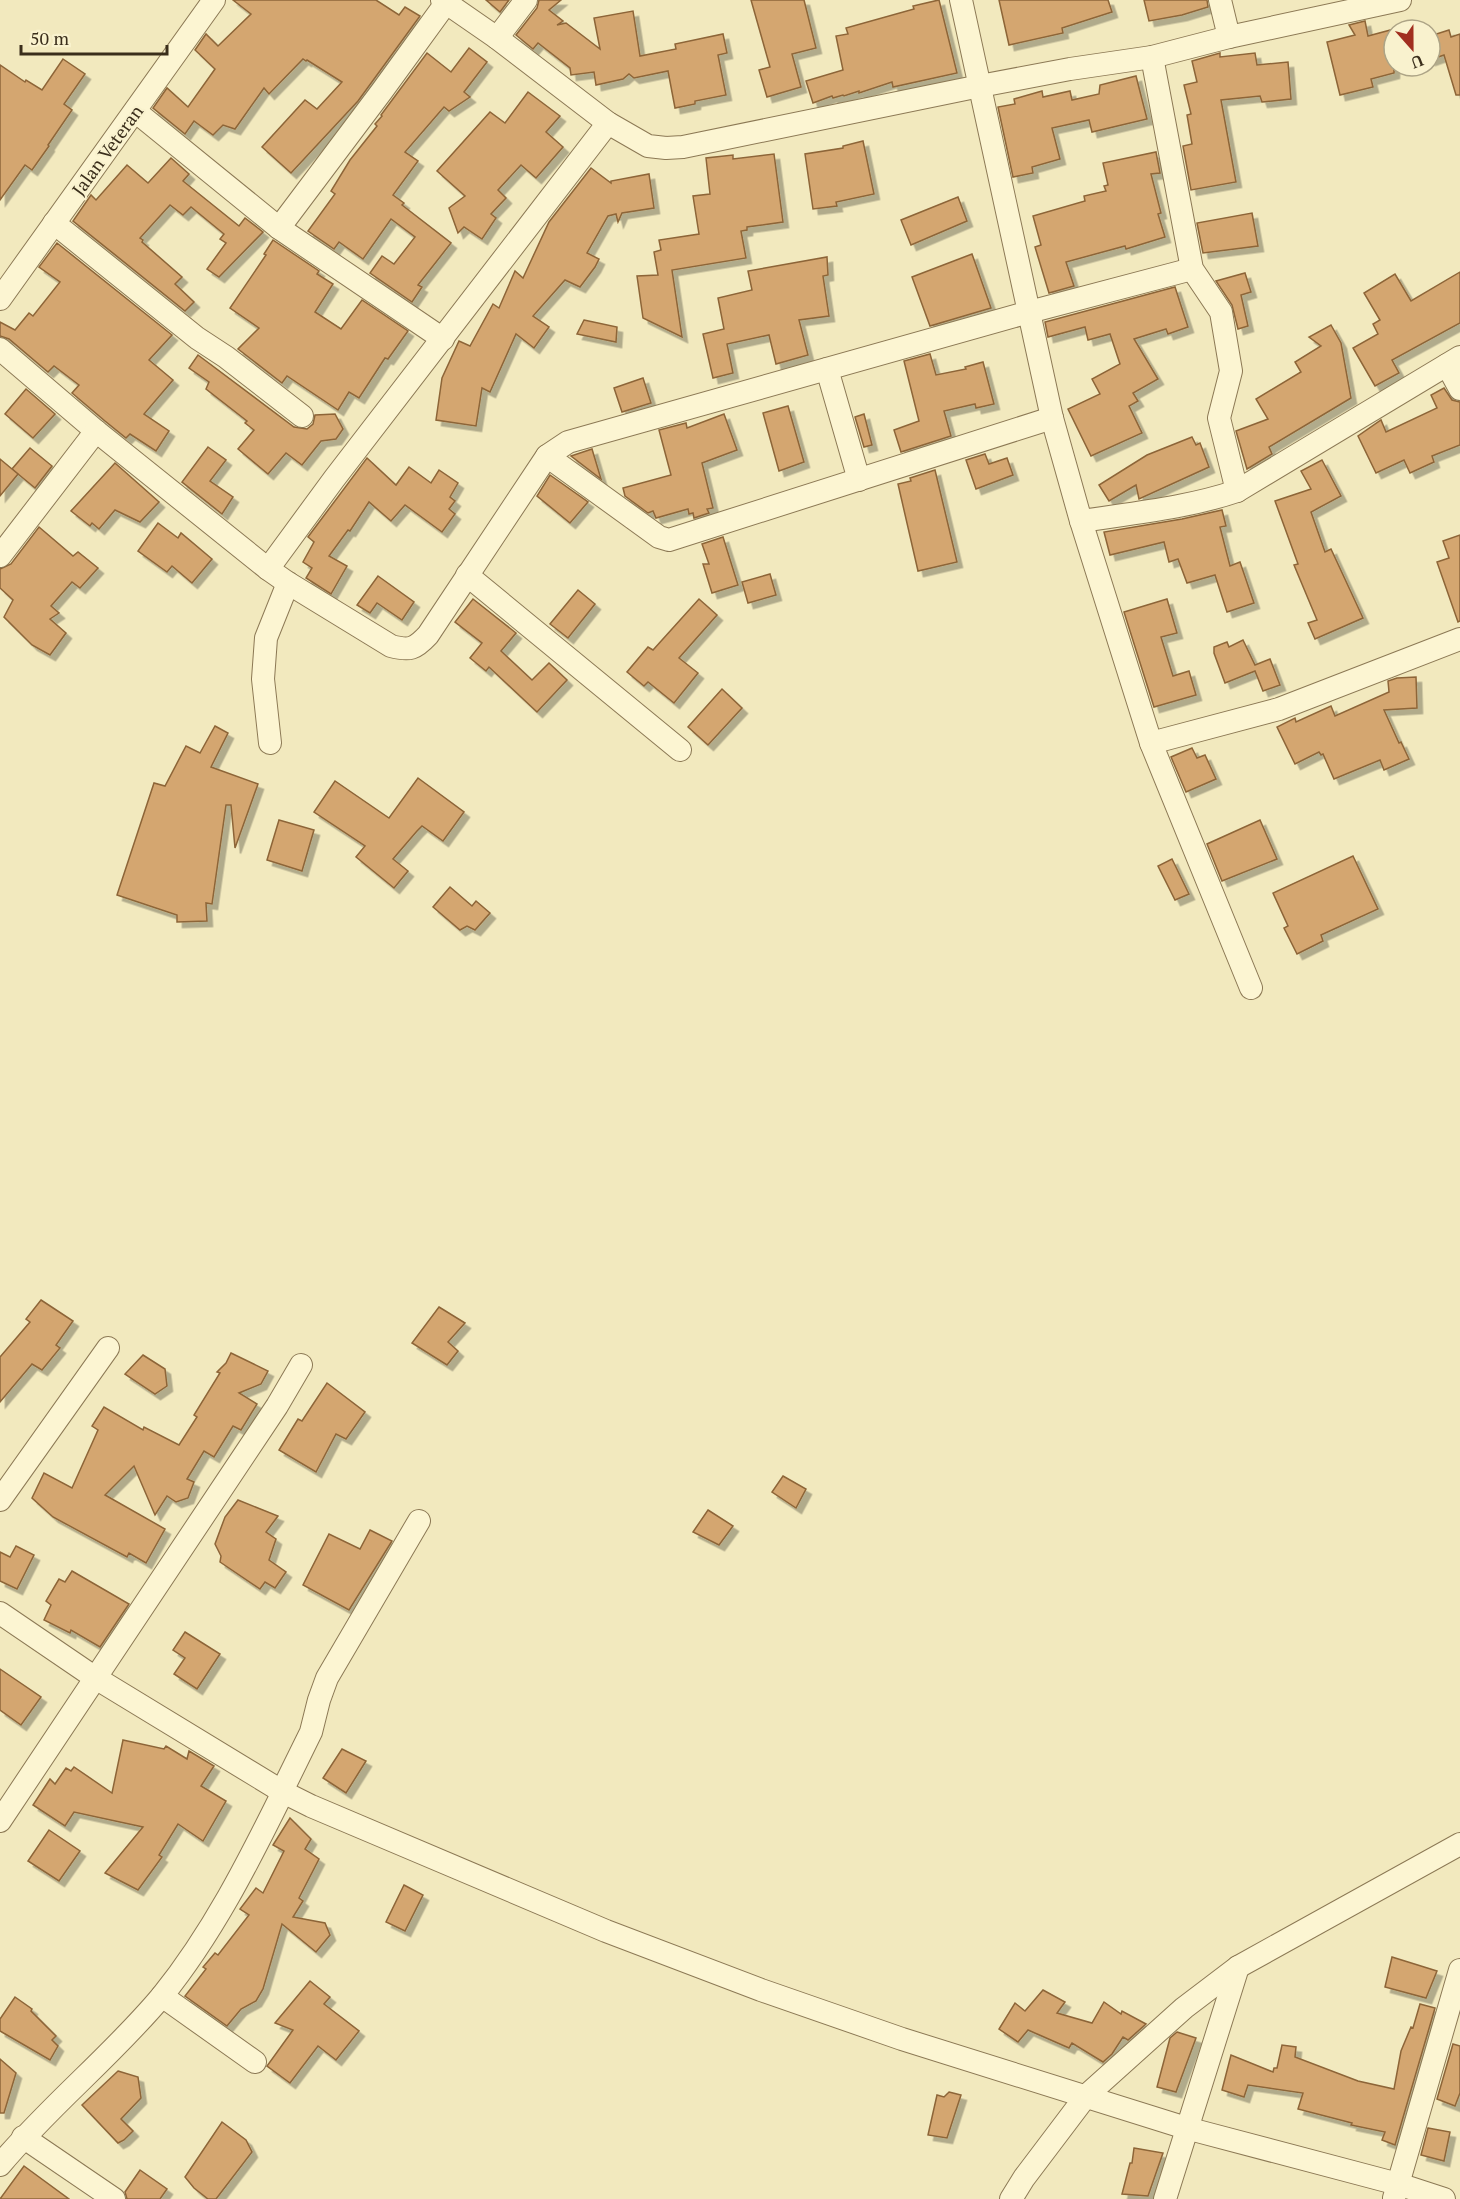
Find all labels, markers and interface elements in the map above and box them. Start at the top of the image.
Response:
scale bar [21,18,166,56]
north arrow [1382,18,1442,78]
text: 50 m [30,26,70,50]
text: U [1408,50,1427,75]
street label: Jalan Veteran [66,100,148,200]

